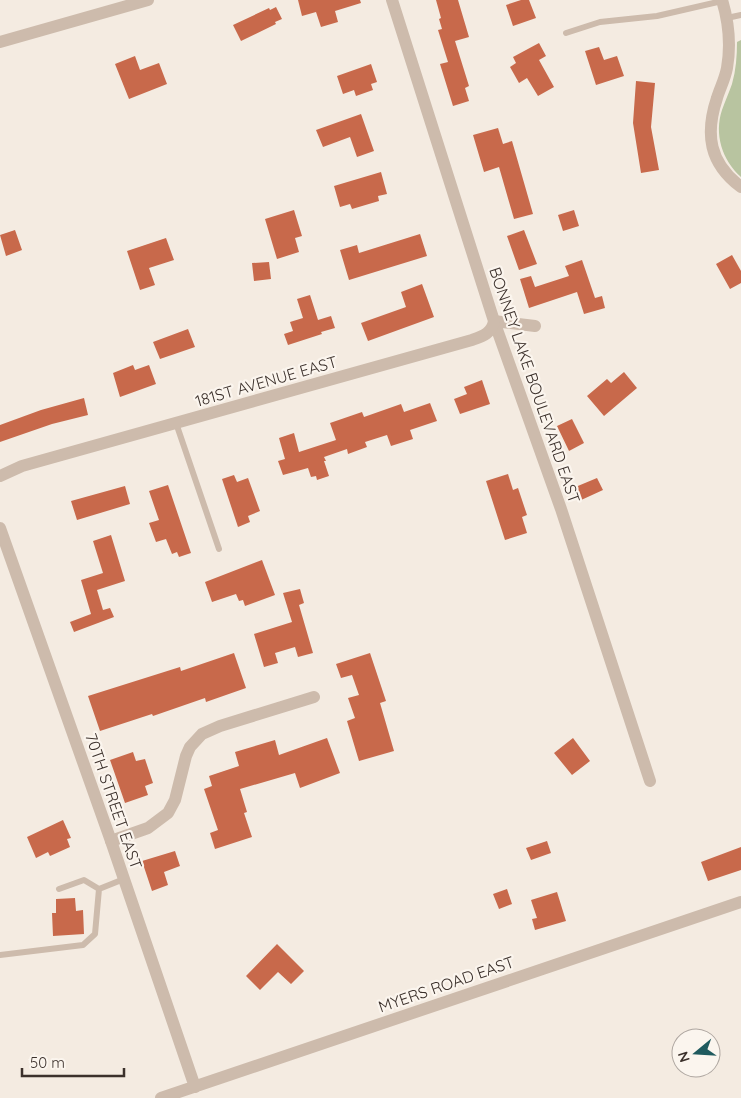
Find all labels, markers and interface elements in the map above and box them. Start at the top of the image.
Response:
street label: BONNEY LAKE BOULEVARD EAST [485,264,585,506]
street label: 181ST AVENUE EAST [193,351,340,411]
street label: 70TH STREET EAST [81,730,147,872]
street label: MYERS ROAD EAST [375,951,517,1017]
north arrow [671,1028,721,1078]
scale bar [22,1046,125,1078]
text: N [673,1049,694,1065]
text: 50 m [30,1053,65,1072]

